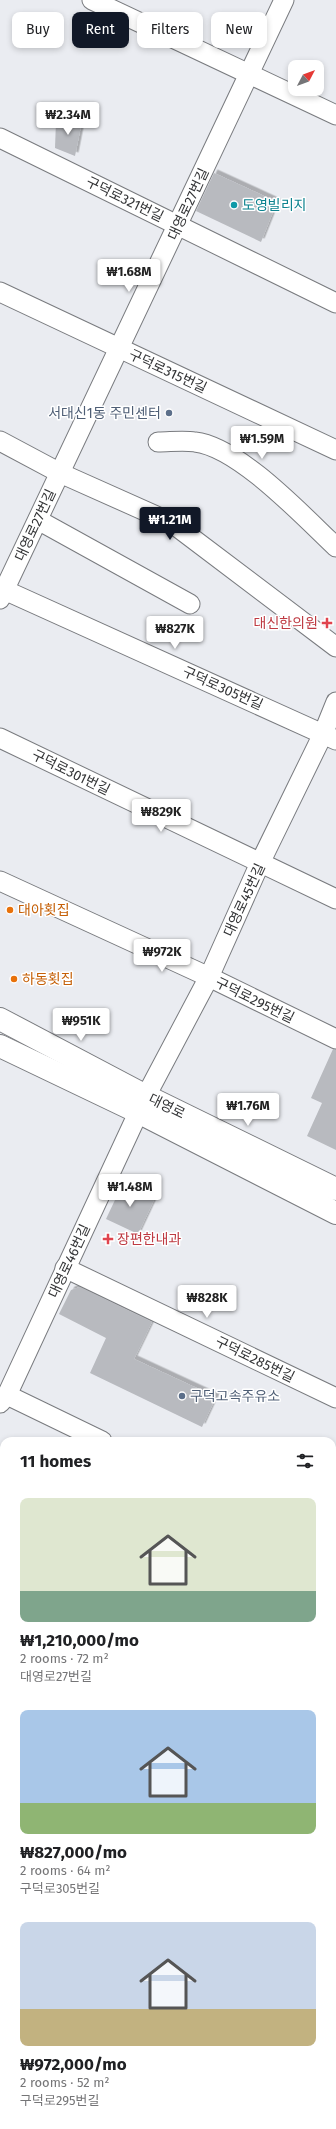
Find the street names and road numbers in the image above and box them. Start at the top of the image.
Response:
street label: 대영로27번길 [164,166,213,243]
street label: 구덕로321번길 [83,173,166,225]
street label: 구덕로315번길 [126,346,210,397]
street label: 대영로27번길 [11,487,60,564]
street label: 구덕로305번길 [180,663,266,714]
street label: 구덕로301번길 [29,746,113,799]
street label: 대영로45번길 [220,861,269,939]
street label: 구덕로295번길 [213,974,297,1027]
street label: 대영로 [146,1090,188,1123]
street label: 대영로46번길 [45,1222,94,1301]
street label: 구덕로285번길 [212,1333,297,1386]

